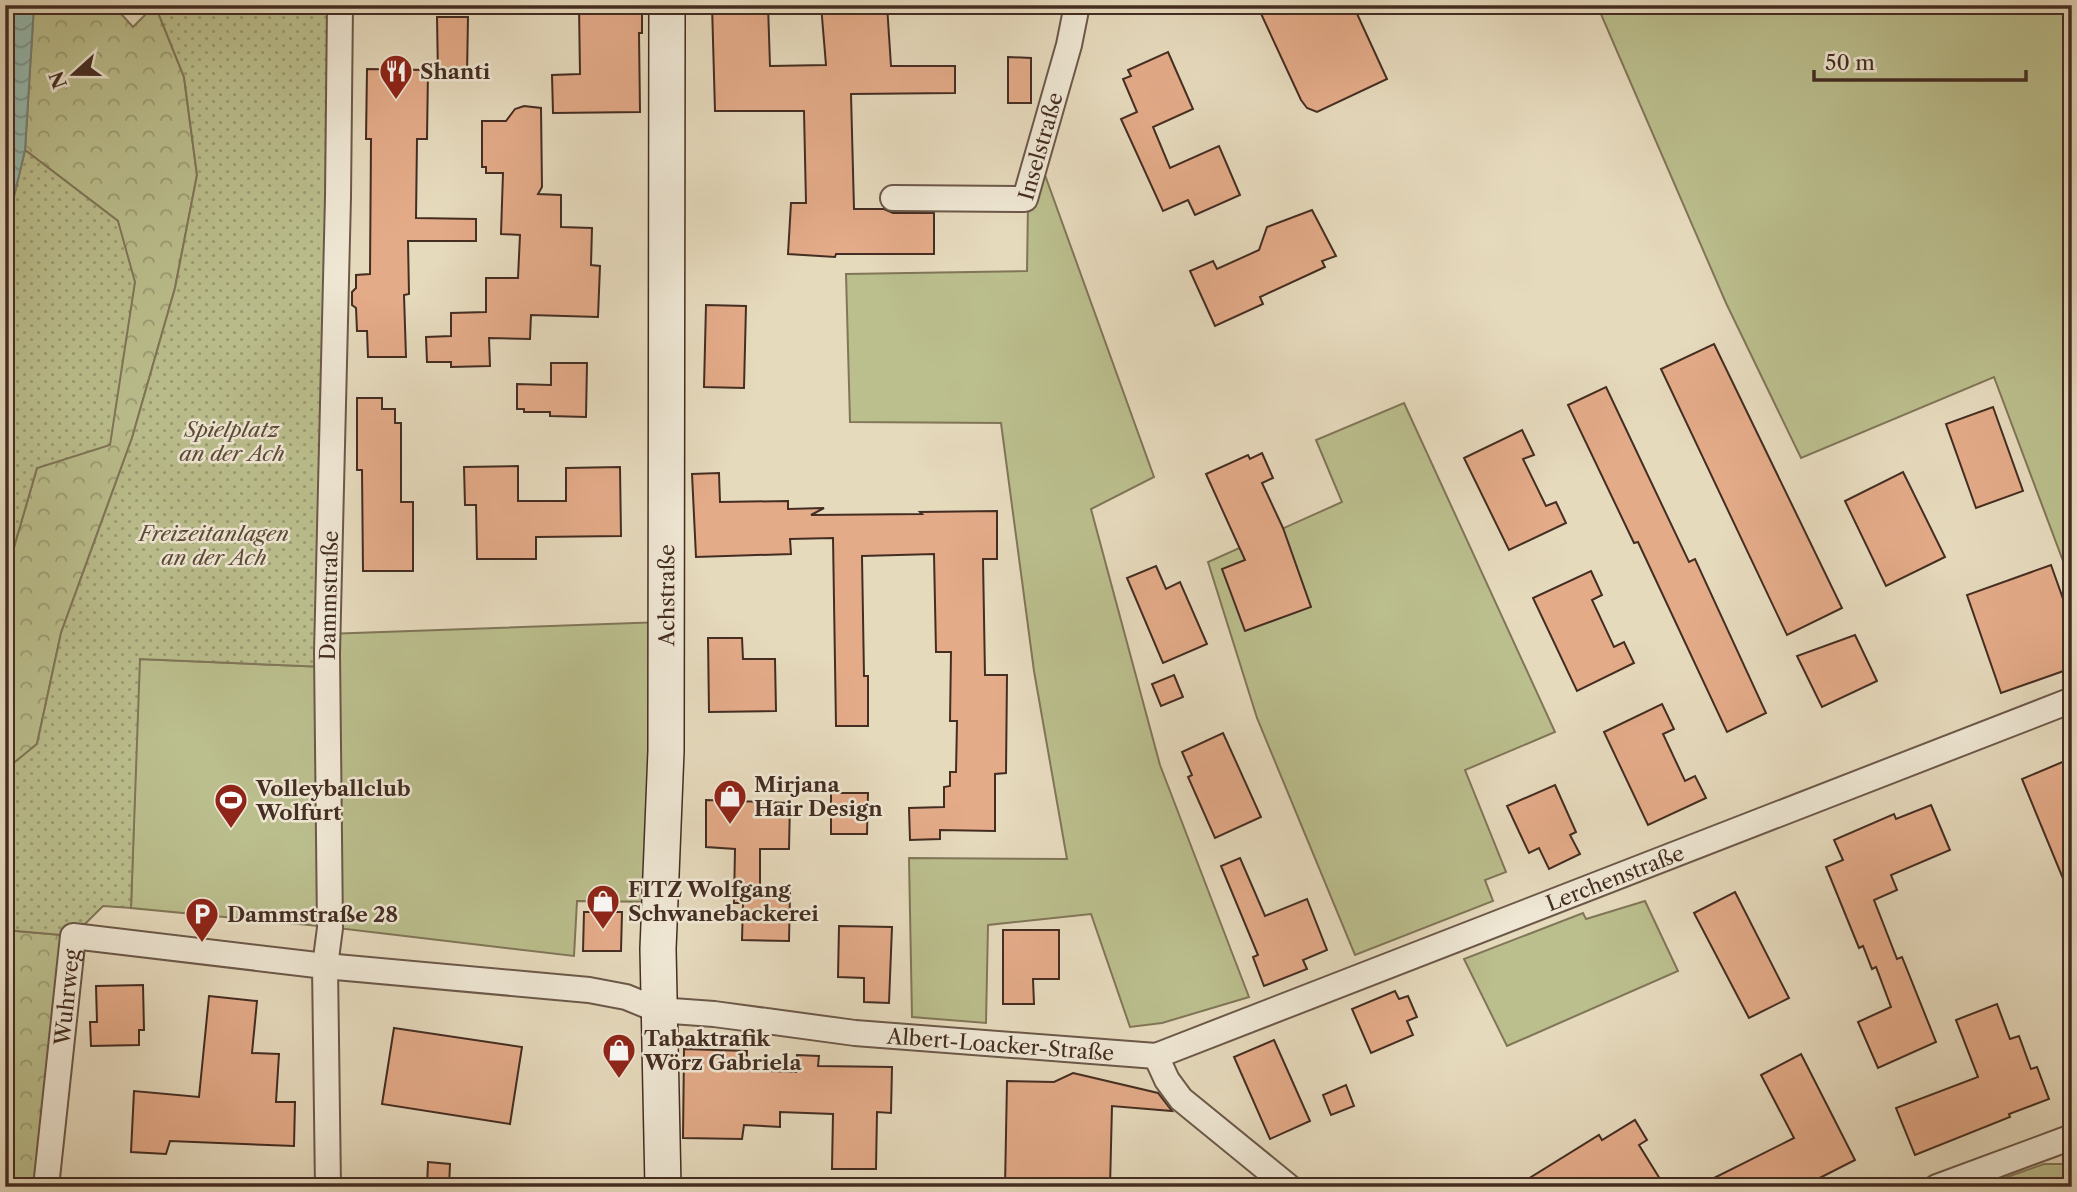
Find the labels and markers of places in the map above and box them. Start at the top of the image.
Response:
restaurant icon: Shanti [377,52,415,101]
place label: Shanti [420,59,491,84]
place label: Mirjana Hair Design [754,772,883,821]
place label: Volleyballclub Wolfurt [255,776,411,825]
shop icon: Mirjana Hair Design [711,777,749,826]
sports icon: Volleyballclub Wolfurt [212,781,250,830]
place label: FITZ Wolfgang Schwanebackerei [628,877,819,926]
shop icon: FITZ Wolfgang Schwanebackerei [584,882,622,931]
parking icon: Dammstraße 28 [183,895,221,944]
place label: Dammstraße 28 [227,902,398,927]
place label: Tabaktrafik Wörz Gabriela [643,1026,802,1075]
shop icon: Tabaktrafik Wörz Gabriela [600,1031,638,1080]

